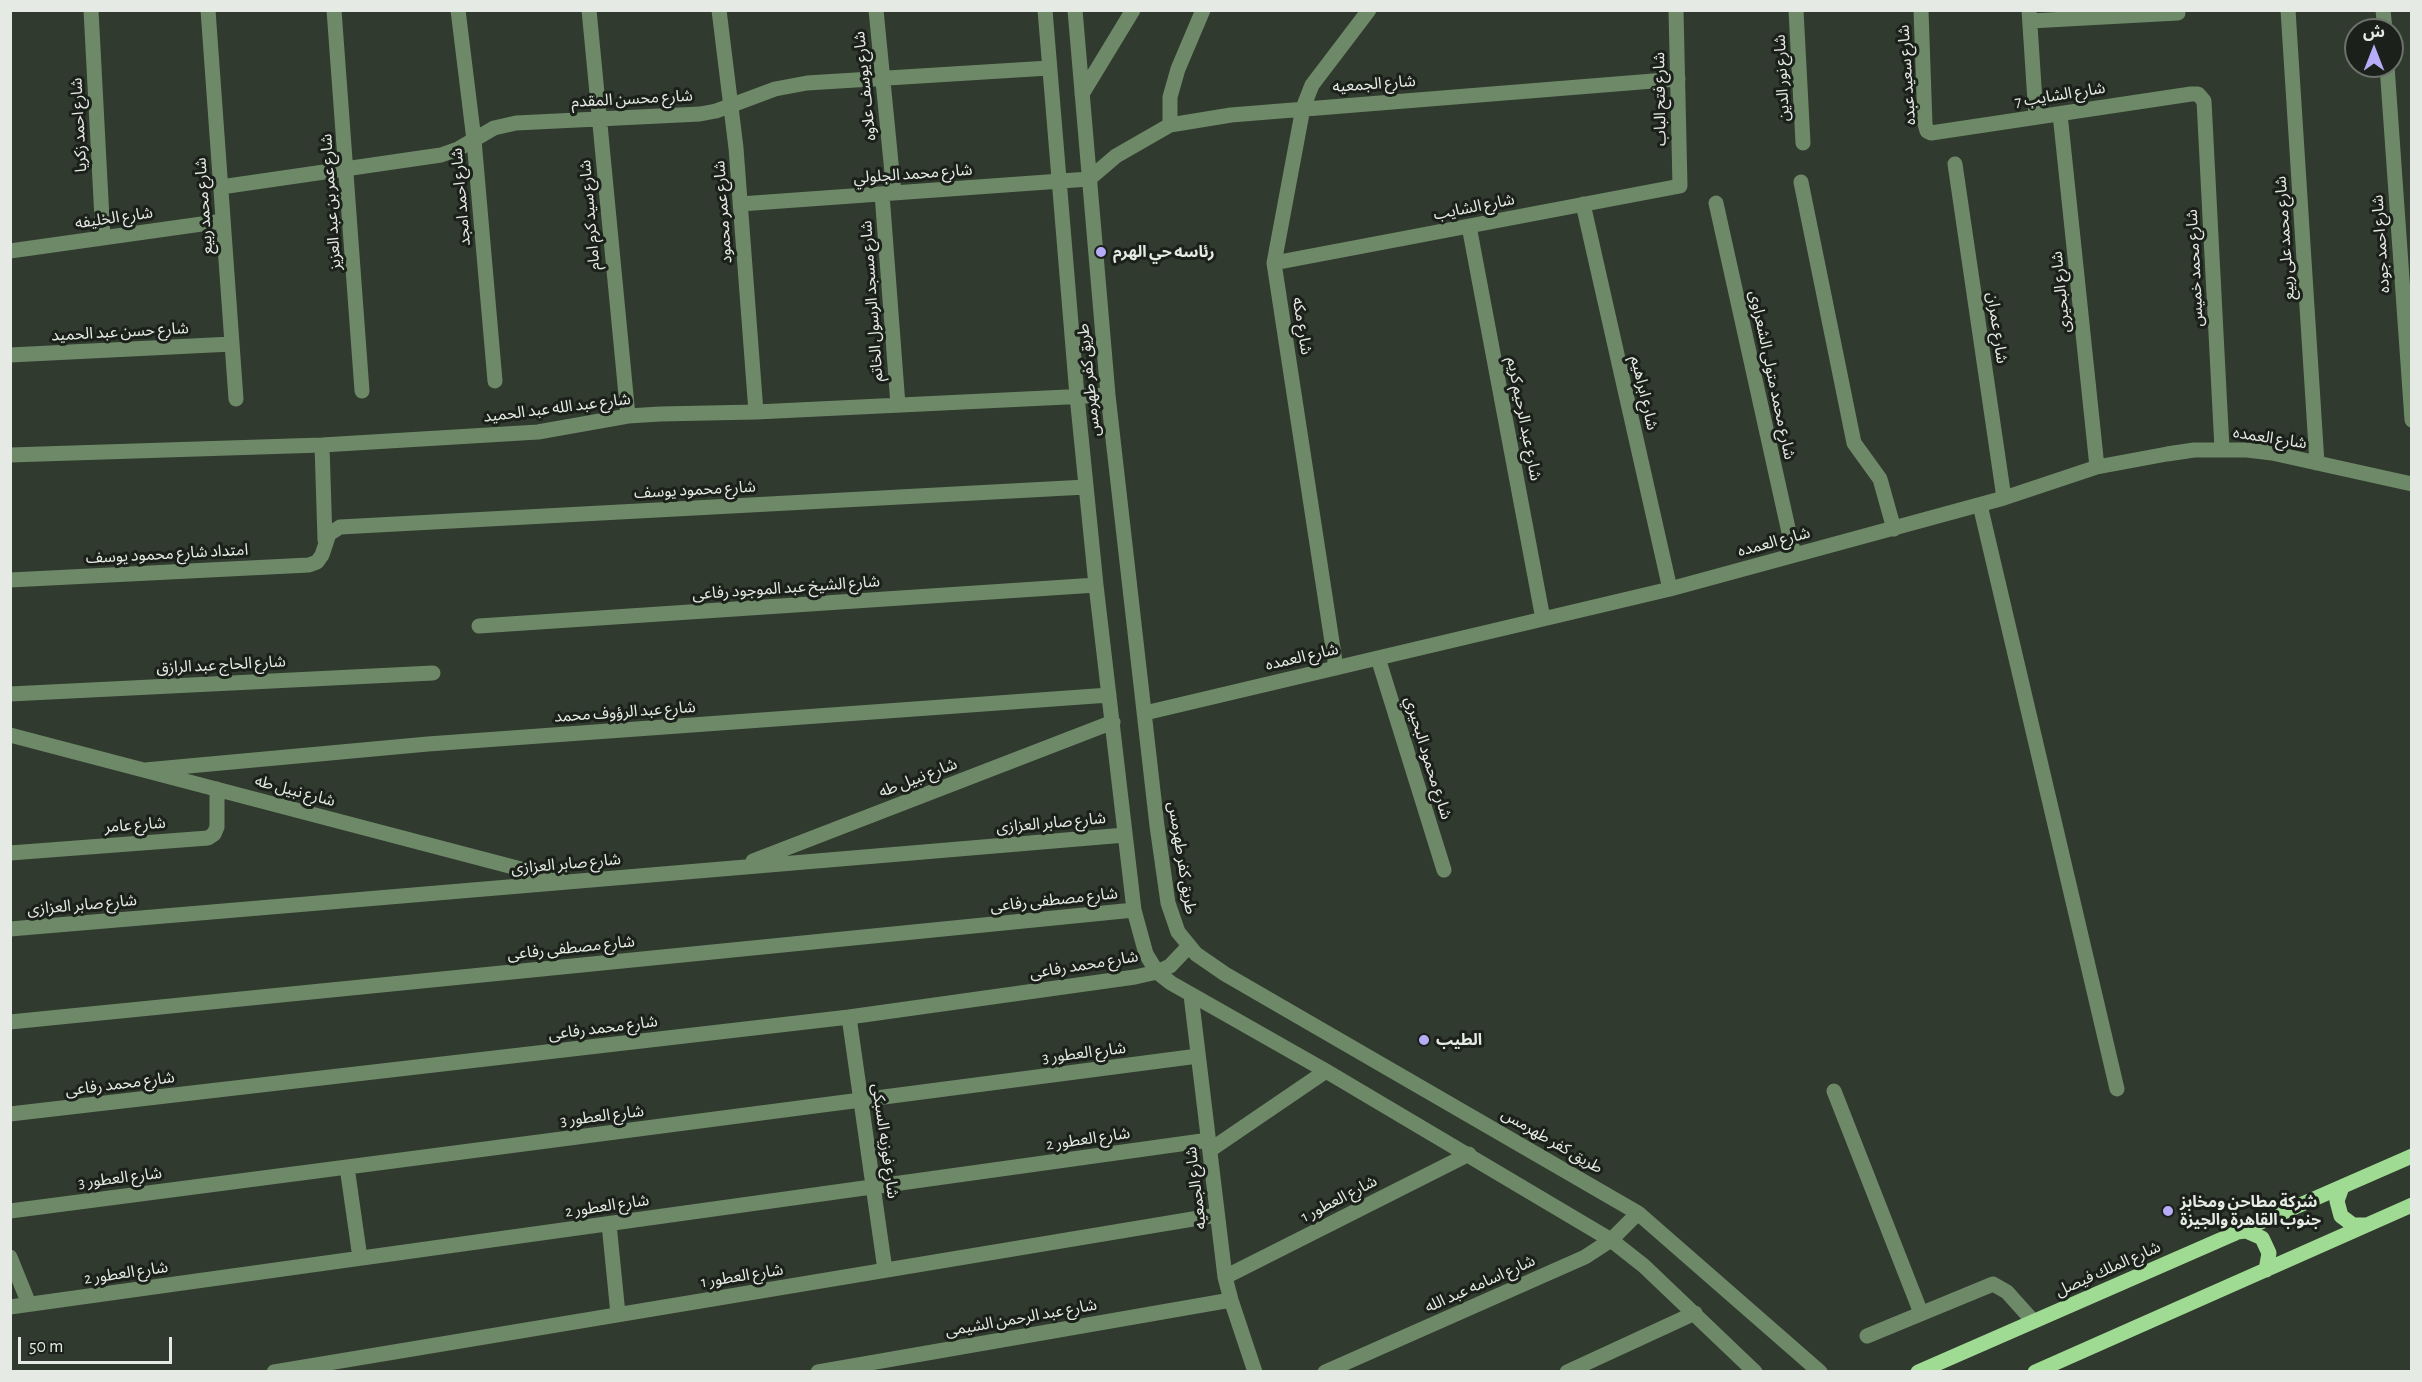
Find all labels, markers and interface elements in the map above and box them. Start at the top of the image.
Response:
north arrow [2344,18,2404,78]
street label: شارع سعيد عبده [1894,24,1920,126]
text: ش [2363,24,2385,40]
street label: شارع يوسف علاوه [850,30,880,142]
street label: شارع نور الدين [1770,34,1794,122]
street label: شارع فتح الباب [1650,52,1670,146]
street label: شارع الجمعيه [1332,72,1416,96]
street label: شارع احمد زكريا [67,77,91,173]
street label: شارع الشايب 7 [2013,78,2107,112]
street label: شارع محسن المقدم [571,86,693,112]
street label: شارع عمر بن عبد العزيز [317,133,345,271]
street label: شارع احمد امجد [447,147,475,247]
street label: شارع محمد ربيع [191,157,217,255]
street label: شارع سيد كرم امام [576,159,604,271]
street label: شارع عمر محمود [710,160,736,264]
street label: شارع محمد الجلولي [853,160,973,188]
street label: شارع محمد على ربيع [2271,175,2299,301]
street label: شارع الشايب [1432,190,1516,224]
street label: شارع احمد جوده [2368,194,2394,294]
street label: شارع الخليفه [74,203,154,233]
street label: شارع محمد خميس [2182,209,2208,327]
street label: شارع مسجد الرسول الخاتم [857,220,887,382]
place label: رئاسه حي الهرم [1113,242,1215,262]
marker: رئاسه حي الهرم [1094,245,1108,259]
street label: شارع البحيرى [2047,250,2075,334]
street label: شارع محمد متولى الشعراوى [1745,289,1799,461]
street label: شارع عمران [1982,291,2012,365]
street label: شارع مكه [1288,296,1316,356]
street label: شارع حسن عبد الحميد [51,319,189,345]
street label: طريق كفر طهرمس [1074,322,1104,438]
street label: شارع ابراهيم [1626,354,1662,432]
street label: شارع عبد الرحيم كريم [1503,356,1545,482]
street label: شارع عبد الله عبد الحميد [482,389,632,427]
street label: شارع العمده [2232,423,2308,453]
street label: شارع محمود يوسف [634,477,756,503]
street label: شارع العمده [1736,523,1812,561]
street label: امتداد شارع محمود يوسف [85,540,249,568]
street label: شارع الشيخ عبد الموجود رفاعى [692,572,880,604]
street label: شارع العمده [1264,639,1340,675]
street label: شارع الحاج عبد الرازق [156,652,286,678]
street label: شارع محمود البحيري [1400,694,1456,822]
street label: شارع عبد الرؤوف محمد [554,697,696,727]
street label: شارع نبيل طه [876,754,960,802]
street label: شارع نبيل طه [253,771,337,811]
street label: طريق كفر طهرمس [1164,800,1200,916]
street label: شارع صابر العزازى [995,809,1107,837]
street label: شارع عامر [104,813,166,837]
street label: شارع صابر العزازى [510,850,622,878]
street label: شارع مصطفى رفاعى [989,884,1119,916]
street label: شارع صابر العزازى [26,891,138,919]
street label: شارع مصطفى رفاعى [506,932,636,964]
street label: شارع محمد رفاعى [1028,947,1140,983]
street label: شارع محمد رفاعى [547,1012,659,1044]
place label: الطيب [1436,1030,1482,1050]
marker: الطيب [1417,1033,1431,1047]
street label: شارع العطور 3 [1041,1038,1127,1068]
street label: شارع محمد رفاعى [64,1068,176,1100]
street label: شارع فوزيه السبكى [867,1082,903,1200]
street label: شارع العطور 3 [559,1101,645,1131]
street label: طريق كفر طهرمس [1498,1104,1606,1178]
street label: شارع العطور 2 [1045,1124,1131,1154]
street label: شارع الجمعيه [1181,1145,1211,1231]
street label: شارع العطور 3 [77,1163,163,1193]
street label: شارع العطور 1 [1298,1172,1380,1226]
street label: شارع العطور 2 [564,1191,650,1221]
place label: شركة مطاحن ومخابز جنوب القاهرة والجيزة [2180,1192,2321,1230]
marker: شركة مطاحن ومخابز جنوب القاهرة والجيزة [2161,1204,2175,1218]
street label: شارع الملك فيصل [2052,1237,2164,1301]
street label: شارع اسامه عبد الله [1422,1251,1538,1317]
street label: شارع العطور 2 [83,1258,169,1288]
street label: شارع العطور 1 [699,1260,785,1292]
street label: شارع عبد الرحمن الشيمى [944,1295,1098,1341]
scale bar [21,1325,176,1363]
text: 50 m [29,1338,63,1356]

